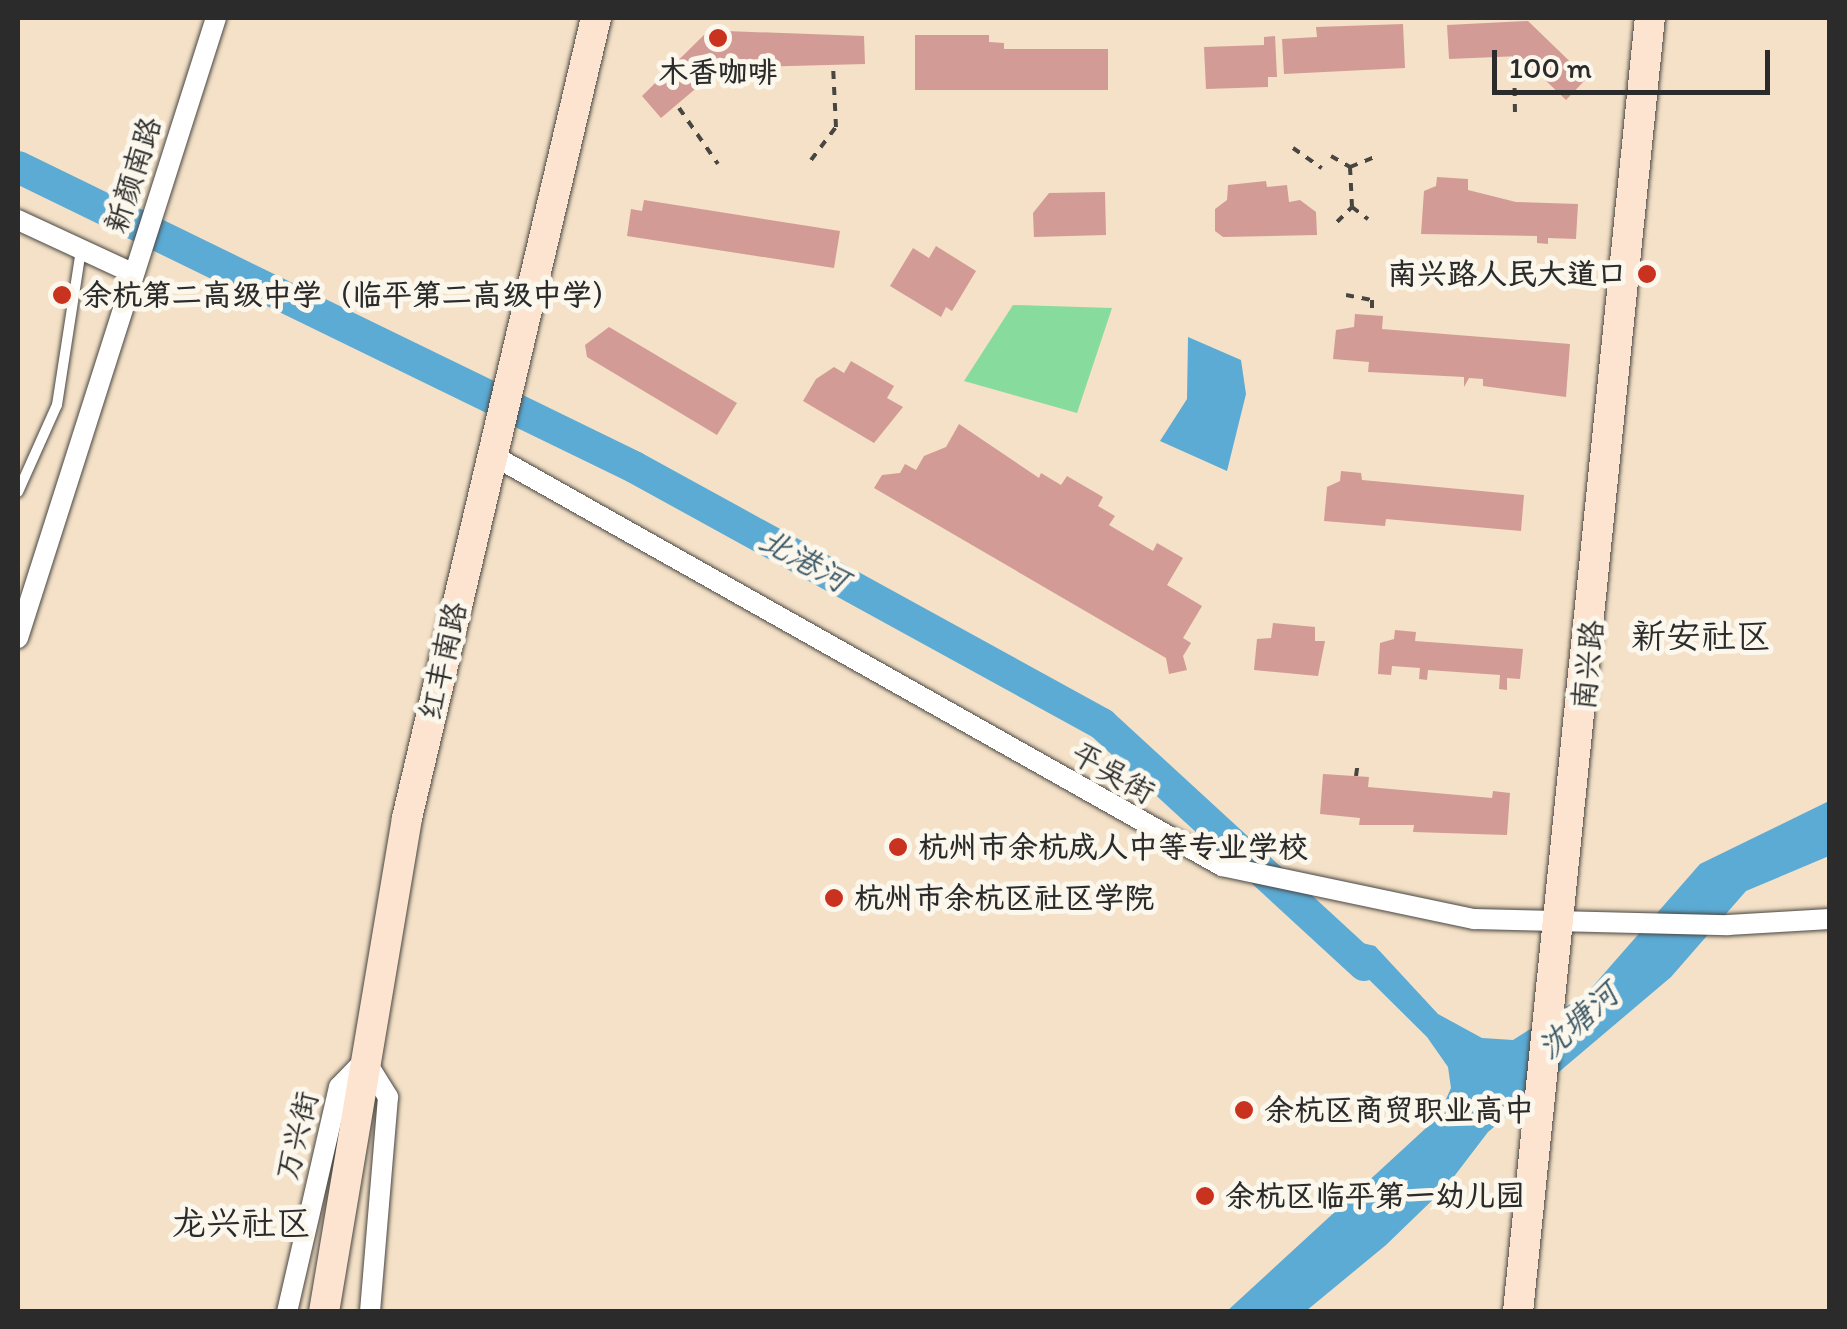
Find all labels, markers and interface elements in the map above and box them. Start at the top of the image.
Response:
marker: 木香咖啡 [707,27,729,49]
scale bar [1497,30,1774,92]
text: 100 m [1509,49,1592,86]
place label: 木香咖啡 [658,54,778,90]
street label: 新颜南路 [97,112,169,238]
place label: 南兴路人民大道口 [1387,256,1627,292]
marker: 南兴路人民大道口 [1636,263,1658,285]
place label: 余杭第二高级中学（临平第二高级中学） [82,277,622,313]
marker: 余杭第二高级中学（临平第二高级中学） [51,284,73,306]
water label: 北港河 [753,520,855,600]
street label: 红丰南路 [412,598,474,724]
district label: 新安社区 [1631,615,1771,657]
street label: 南兴路 [1565,618,1611,712]
street label: 平吴街 [1065,735,1161,811]
place label: 杭州市余杭成人中等专业学校 [918,829,1308,865]
marker: 杭州市余杭成人中等专业学校 [887,836,909,858]
place label: 杭州市余杭区社区学院 [854,880,1154,916]
marker: 杭州市余杭区社区学院 [823,887,845,909]
water label: 沈塘河 [1529,975,1627,1067]
street label: 万兴街 [269,1088,325,1184]
place label: 余杭区商贸职业高中 [1264,1092,1534,1128]
marker: 余杭区商贸职业高中 [1233,1099,1255,1121]
place label: 余杭区临平第一幼儿园 [1225,1178,1525,1214]
marker: 余杭区临平第一幼儿园 [1194,1185,1216,1207]
district label: 龙兴社区 [171,1202,311,1244]

